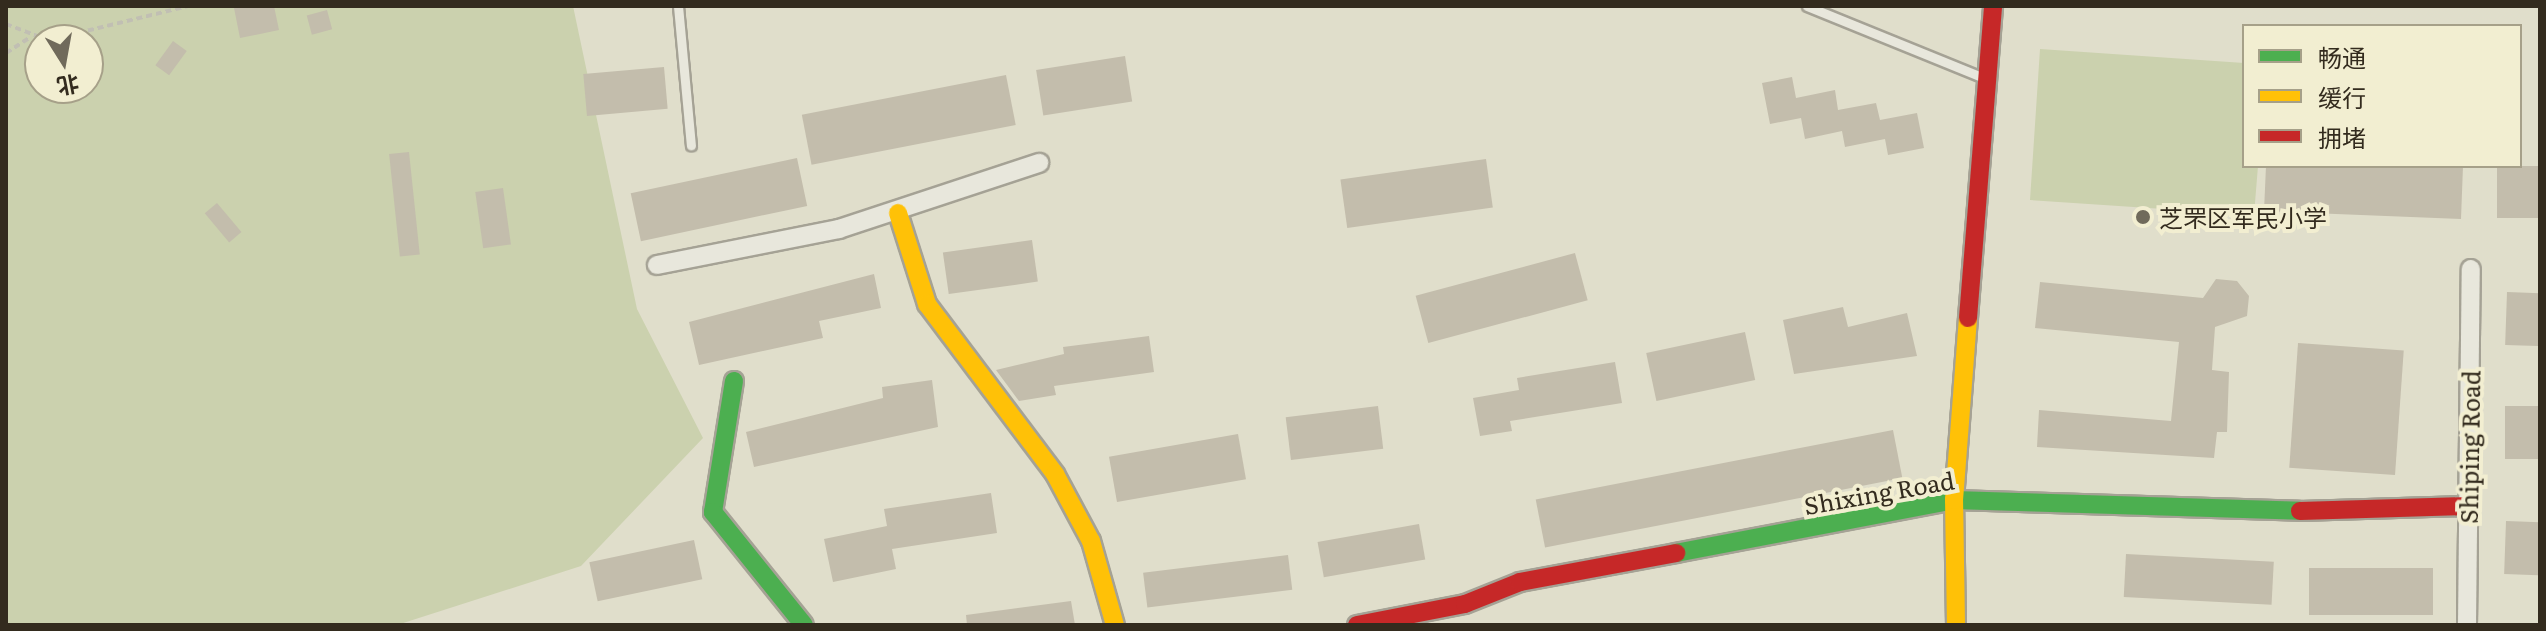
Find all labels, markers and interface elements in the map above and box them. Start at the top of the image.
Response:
north arrow [24,24,104,104]
legend [2242,24,2522,168]
text: 畅通 [2318,39,2366,74]
text: 北 [54,68,82,104]
text: 缓行 [2318,79,2366,114]
text: 拥堵 [2318,119,2366,154]
place label: 芝罘区军民小学 [2159,203,2327,231]
marker: 芝罘区军民小学 [2134,208,2152,226]
street label: Shiping Road [2453,370,2485,524]
street label: Shixing Road [1802,465,1956,519]

